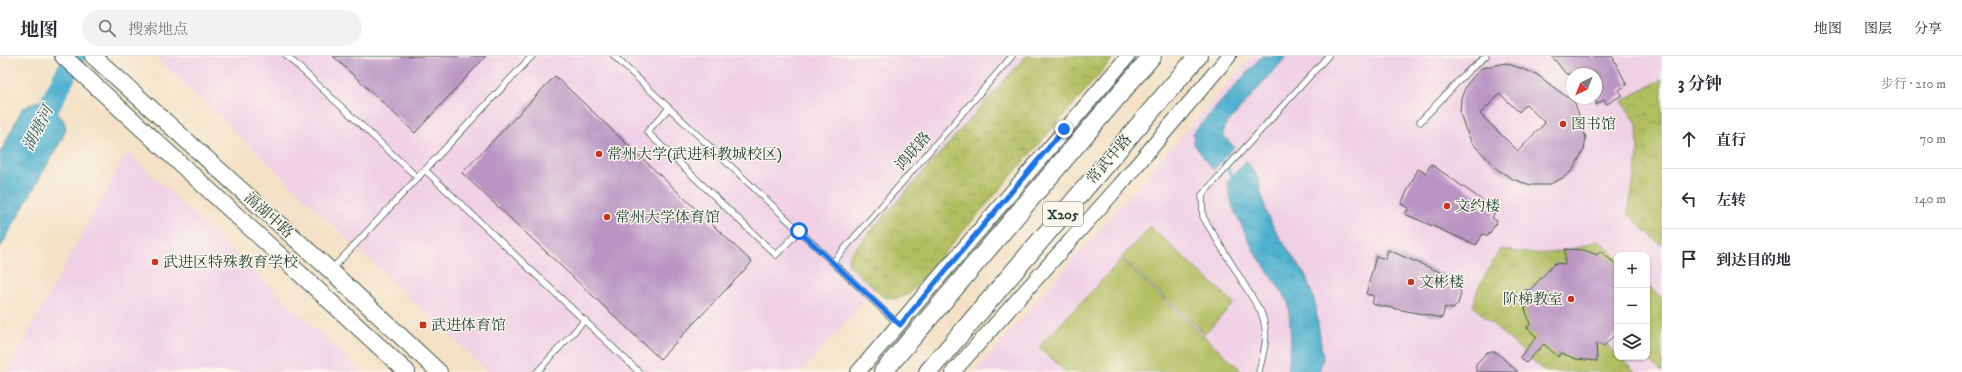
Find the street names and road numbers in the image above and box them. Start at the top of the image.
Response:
street label: 鸿联路 [891,128,935,175]
street label: 常武中路 [1083,130,1136,188]
street label: 滆湖中路 [240,188,297,243]
road number: X205 [1043,202,1083,226]

